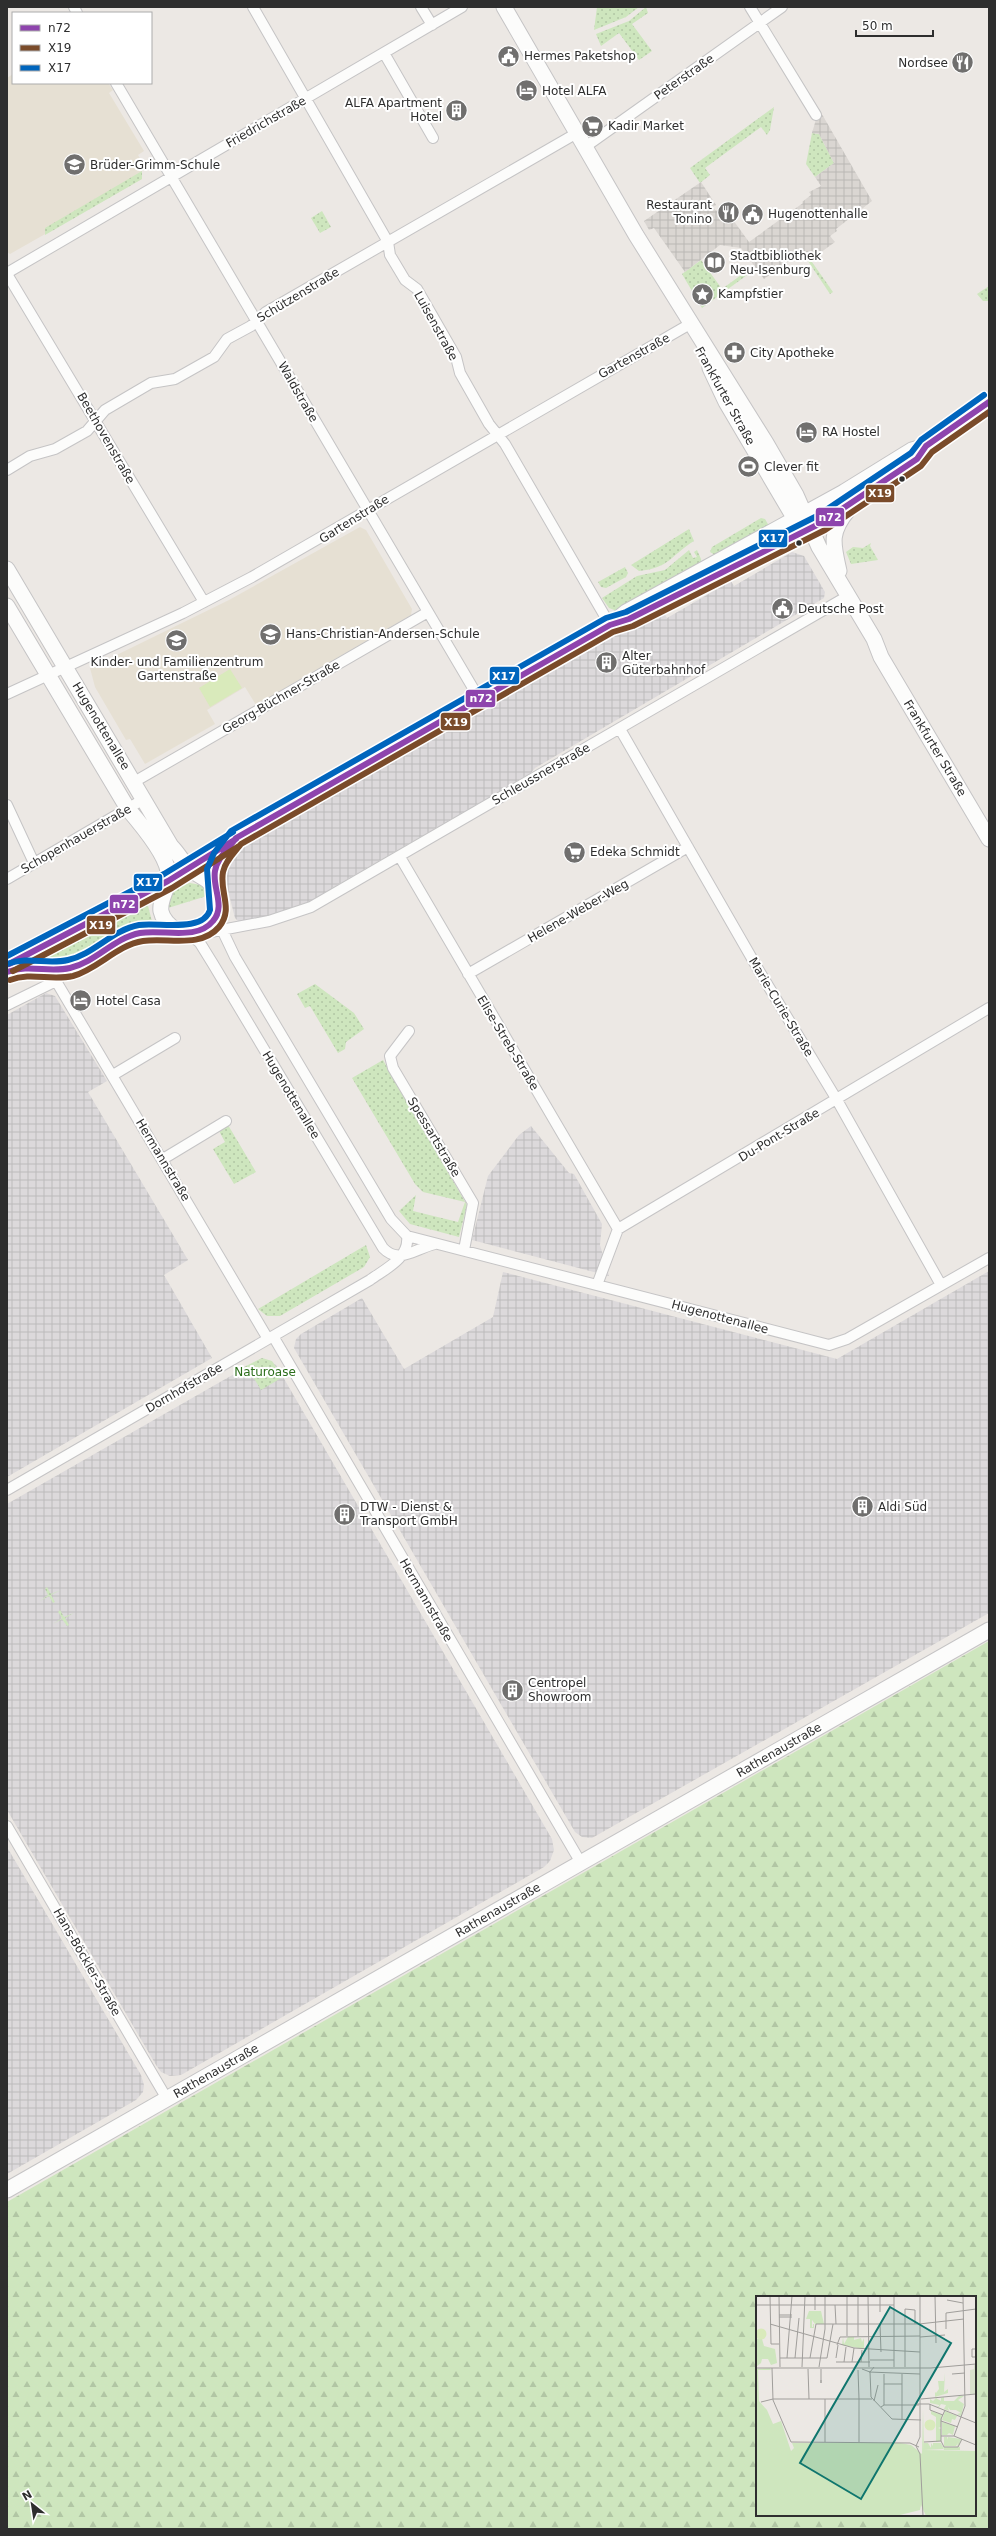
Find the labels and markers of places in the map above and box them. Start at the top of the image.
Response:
public building icon: Hermes Paketshop [496,43,522,69]
place label: Hermes Paketshop [524,49,636,63]
restaurant icon: Nordsee [950,50,976,76]
place label: Nordsee [898,56,948,70]
hotel icon: Hotel ALFA [513,78,539,104]
place label: Hotel ALFA [542,84,607,98]
place label: ALFA Apartment Hotel [345,96,442,124]
building icon: ALFA Apartment Hotel [444,97,470,123]
supermarket icon: Kadir Market [580,113,606,139]
place label: Kadir Market [608,119,684,133]
school or university icon: Brüder-Grimm-Schule [62,152,88,178]
place label: Brüder-Grimm-Schule [90,158,220,172]
place label: Restaurant Tonino [646,198,712,226]
restaurant icon: Restaurant Tonino [715,199,741,225]
public building icon: Hugenottenhalle [740,201,766,227]
place label: Hugenottenhalle [768,207,868,221]
place label: Stadtbibliothek Neu-Isenburg [730,249,821,277]
library icon: Stadtbibliothek Neu-Isenburg [702,250,728,276]
place icon: Kampfstier [690,281,716,307]
place label: Kampfstier [718,287,783,301]
pharmacy icon: City Apotheke [721,340,747,366]
place label: City Apotheke [750,346,834,360]
hotel icon: RA Hostel [793,419,819,445]
place label: RA Hostel [822,425,880,439]
sports icon: Clever fit [735,454,761,480]
place label: Clever fit [764,460,819,474]
unlabelled marker [897,474,907,484]
unlabelled marker [794,538,804,548]
public building icon: Deutsche Post [769,596,795,622]
place label: Deutsche Post [798,602,884,616]
school or university icon: Hans-Christian-Andersen-Schule [257,621,283,647]
place label: Hans-Christian-Andersen-Schule [286,627,480,641]
school or university icon: Kinder- und Familienzentrum Gartenstraße [164,628,190,654]
place label: Alter Güterbahnhof [622,649,706,677]
building icon: Alter Güterbahnhof [593,650,619,676]
place label: Kinder- und Familienzentrum Gartenstraße [91,655,263,683]
supermarket icon: Edeka Schmidt [562,839,588,865]
place label: Edeka Schmidt [590,845,680,859]
hotel icon: Hotel Casa [68,988,94,1014]
place label: Hotel Casa [96,994,161,1008]
building icon: Aldi Süd [850,1494,876,1520]
place label: DTW - Dienst & Transport GmbH [359,1500,458,1528]
place label: Aldi Süd [878,1500,927,1514]
building icon: DTW - Dienst & Transport GmbH [331,1501,357,1527]
place label: Centropel Showroom [528,1676,591,1704]
building icon: Centropel Showroom [499,1677,525,1703]

